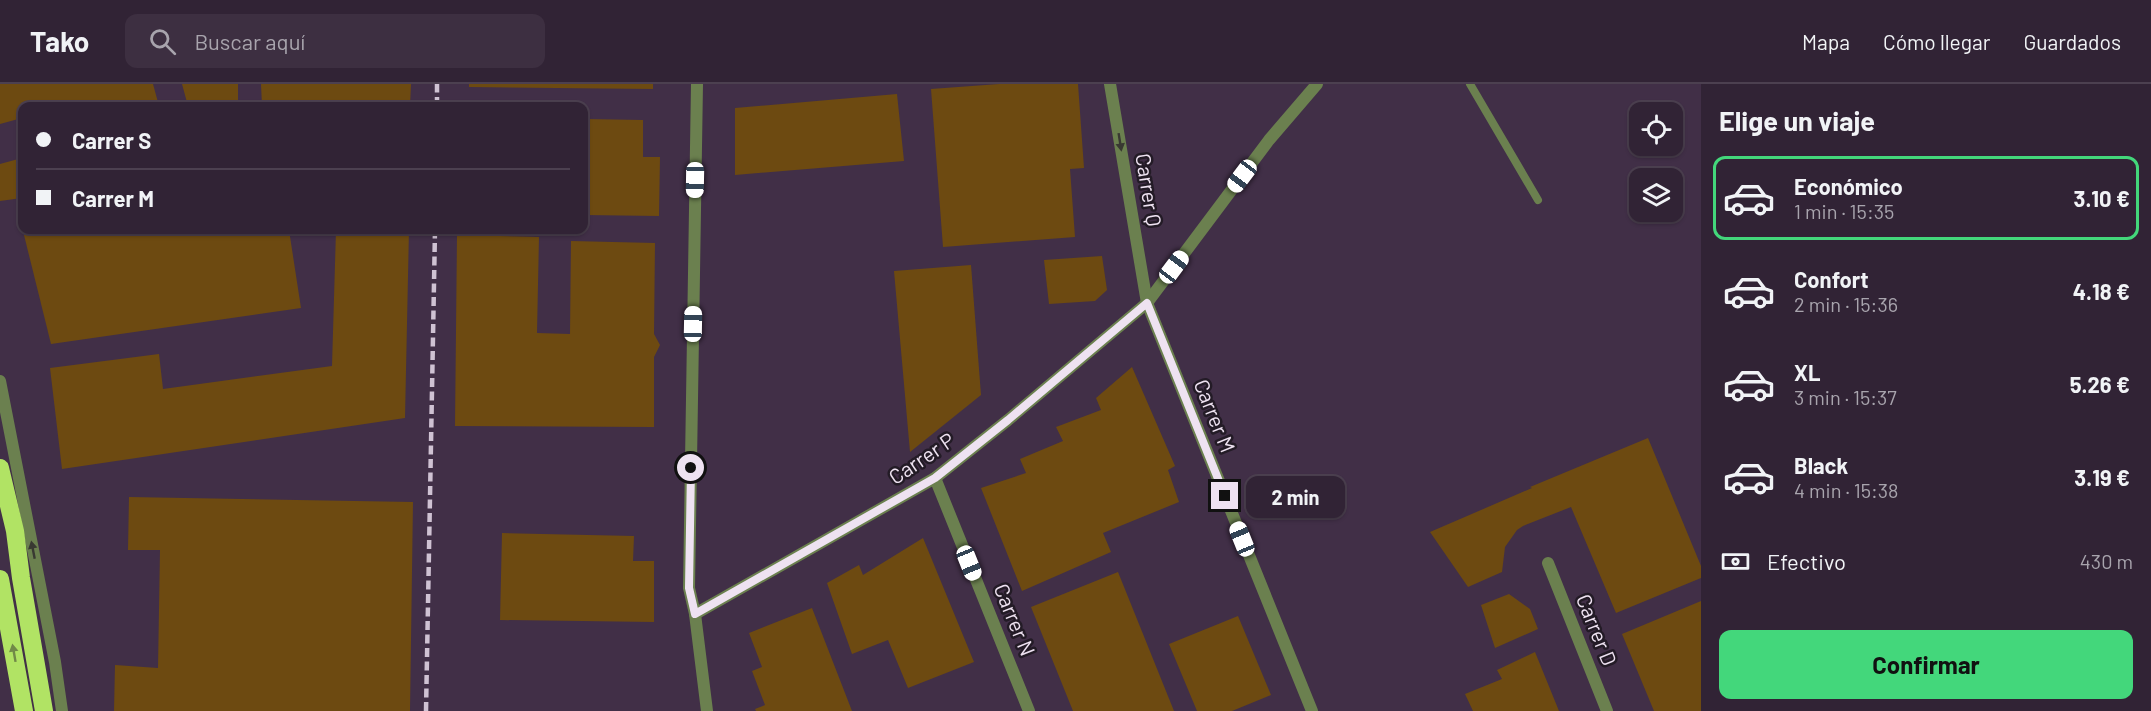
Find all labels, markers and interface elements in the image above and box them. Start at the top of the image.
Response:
search box [125,14,545,68]
text: Tako [30,24,89,58]
icon: search [146,25,179,58]
text: Buscar aquí [194,28,305,54]
text: Mapa [1802,29,1850,54]
text: Cómo llegar [1883,29,1990,54]
text: Guardados [2023,29,2121,54]
map controls [1629,102,1683,222]
button: locate [1629,102,1683,156]
text: Elige un viaje [1719,104,1875,136]
text: Carrer S [72,127,151,153]
one-way arrow [1116,132,1125,151]
street label: Carrer Q [1131,151,1168,228]
car [1224,156,1260,196]
car [686,162,704,198]
button: layers [1629,168,1683,222]
icon: car [1722,171,1776,225]
text: Económico [1794,173,1903,199]
text: Carrer M [72,185,154,211]
text: 3.10 € [2074,185,2130,211]
text: 1 min · 15:35 [1794,199,1894,223]
car [1156,247,1192,287]
icon: car [1722,264,1776,318]
text: Confort [1794,266,1869,292]
text: 4.18 € [2073,278,2130,304]
text: 2 min · 15:36 [1794,292,1898,316]
car [684,306,702,342]
icon: car [1722,357,1776,411]
text: XL [1794,359,1820,385]
text: 5.26 € [2070,371,2130,397]
street label: Carrer M [1189,375,1241,456]
text: 3 min · 15:37 [1794,385,1897,409]
street label: Carrer P [884,427,959,489]
icon: car [1722,450,1776,504]
text: Black [1794,452,1848,478]
route start [677,454,704,481]
text: 3.19 € [2074,464,2130,490]
callout: 2 min [1246,475,1345,517]
text: 4 min · 15:38 [1794,478,1898,502]
route end [1211,482,1238,509]
text: 2 min [1272,485,1319,509]
car [1227,519,1257,559]
one-way arrow [28,540,37,559]
car [954,543,984,583]
icon: cash [1719,545,1752,578]
text: Efectivo [1767,548,1846,574]
text: 430 m [2080,549,2133,573]
street label: Carrer N [990,580,1041,659]
street label: Carrer D [1572,590,1623,669]
button: Confirmar [1719,630,2133,699]
one-way arrow [9,644,18,663]

